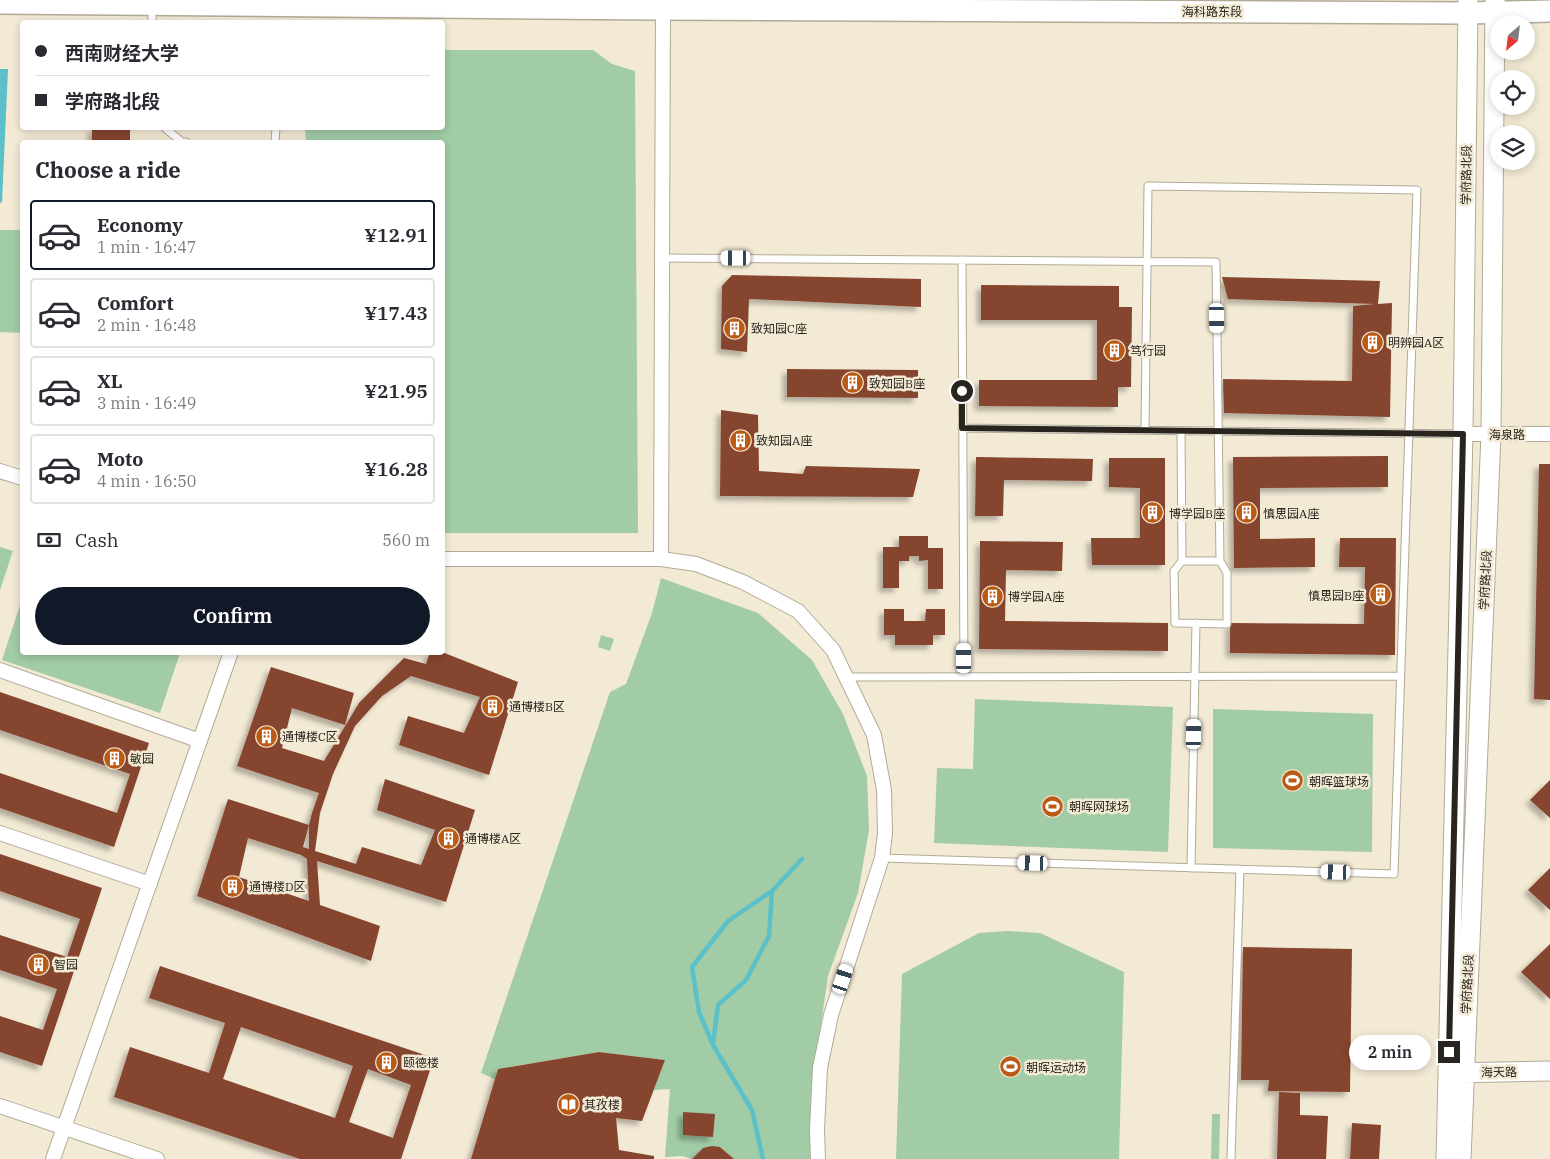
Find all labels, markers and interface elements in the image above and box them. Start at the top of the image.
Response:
street label: 海科路东段 [1182,4,1242,19]
north arrow [1490,15,1535,60]
map controls [1490,15,1535,170]
text: 西南财经大学 [65,41,179,65]
button: locate [1490,70,1535,115]
text: 学府路北段 [65,89,160,113]
button: layers [1490,125,1535,170]
street label: 学府路北段 [1458,145,1474,205]
text: Choose a ride [35,155,181,184]
icon: car [37,213,82,258]
text: Economy [97,213,183,237]
text: ¥12.91 [364,223,428,247]
text: 1 min · 16:47 [97,237,196,257]
car [721,251,751,266]
icon: car [37,291,82,336]
text: Comfort [97,291,174,315]
text: ¥17.43 [364,301,428,325]
car [1209,303,1224,333]
text: 2 min · 16:48 [97,315,196,335]
building icon: 致知园C座 [723,316,747,340]
place label: 致知园C座 [751,321,807,336]
building icon: 明辨园A区 [1360,330,1384,354]
place label: 明辨园A区 [1388,335,1444,350]
building icon: 笃行园 [1102,338,1126,362]
place label: 笃行园 [1130,343,1166,358]
icon: car [37,369,82,414]
text: XL [97,369,123,393]
building icon: 致知园B座 [841,371,865,395]
place label: 致知园B座 [869,376,925,391]
text: ¥21.95 [364,379,428,403]
route start [951,380,973,402]
text: 3 min · 16:49 [97,393,196,413]
street label: 海泉路 [1489,427,1525,442]
building icon: 致知园A座 [728,428,752,452]
place label: 致知园A座 [756,433,812,448]
icon: car [37,447,82,492]
text: Moto [97,447,143,471]
text: ¥16.28 [364,457,428,481]
text: 4 min · 16:50 [97,471,196,491]
building icon: 博学园B座 [1141,501,1165,525]
building icon: 慎思园A座 [1235,501,1259,525]
place label: 博学园B座 [1169,506,1225,521]
place label: 慎思园A座 [1263,506,1319,521]
icon: cash [35,526,63,554]
text: Cash [75,528,119,552]
text: 560 m [382,530,430,550]
street label: 学府路北段 [1476,550,1494,610]
building icon: 慎思园B座 [1368,583,1392,607]
building icon: 博学园A座 [980,584,1004,608]
button: Confirm [35,587,430,645]
place label: 慎思园B座 [1308,588,1364,603]
place label: 博学园A座 [1008,589,1064,604]
car [956,643,971,673]
building icon: 通博楼B区 [481,694,505,718]
place label: 通博楼B区 [509,699,565,714]
car [1186,719,1201,749]
building icon: 通博楼C区 [254,724,278,748]
place label: 通博楼C区 [282,729,338,744]
building icon: 敏园 [102,746,126,770]
place label: 敏园 [130,751,154,766]
sports icon: 朝晖篮球场 [1281,769,1305,793]
place label: 朝晖篮球场 [1309,774,1369,789]
sports icon: 朝晖网球场 [1041,794,1065,818]
place label: 朝晖网球场 [1069,799,1129,814]
building icon: 通博楼A区 [437,826,461,850]
place label: 通博楼A区 [465,831,521,846]
car [1017,855,1048,871]
car [1320,864,1351,880]
building icon: 通博楼D区 [221,874,245,898]
place label: 通博楼D区 [249,879,305,894]
building icon: 智园 [26,952,50,976]
street label: 学府路北段 [1458,954,1476,1014]
place label: 智园 [54,957,78,972]
car [831,962,854,996]
callout: 2 min [1349,1034,1432,1070]
route end [1438,1041,1460,1063]
text: 2 min [1368,1042,1412,1062]
building icon: 颐德楼 [375,1050,399,1074]
place label: 颐德楼 [403,1055,439,1070]
sports icon: 朝晖运动场 [998,1055,1022,1079]
place label: 朝晖运动场 [1026,1060,1086,1075]
street label: 海天路 [1481,1064,1517,1080]
library icon: 其孜楼 [556,1092,580,1116]
place label: 其孜楼 [584,1097,620,1112]

